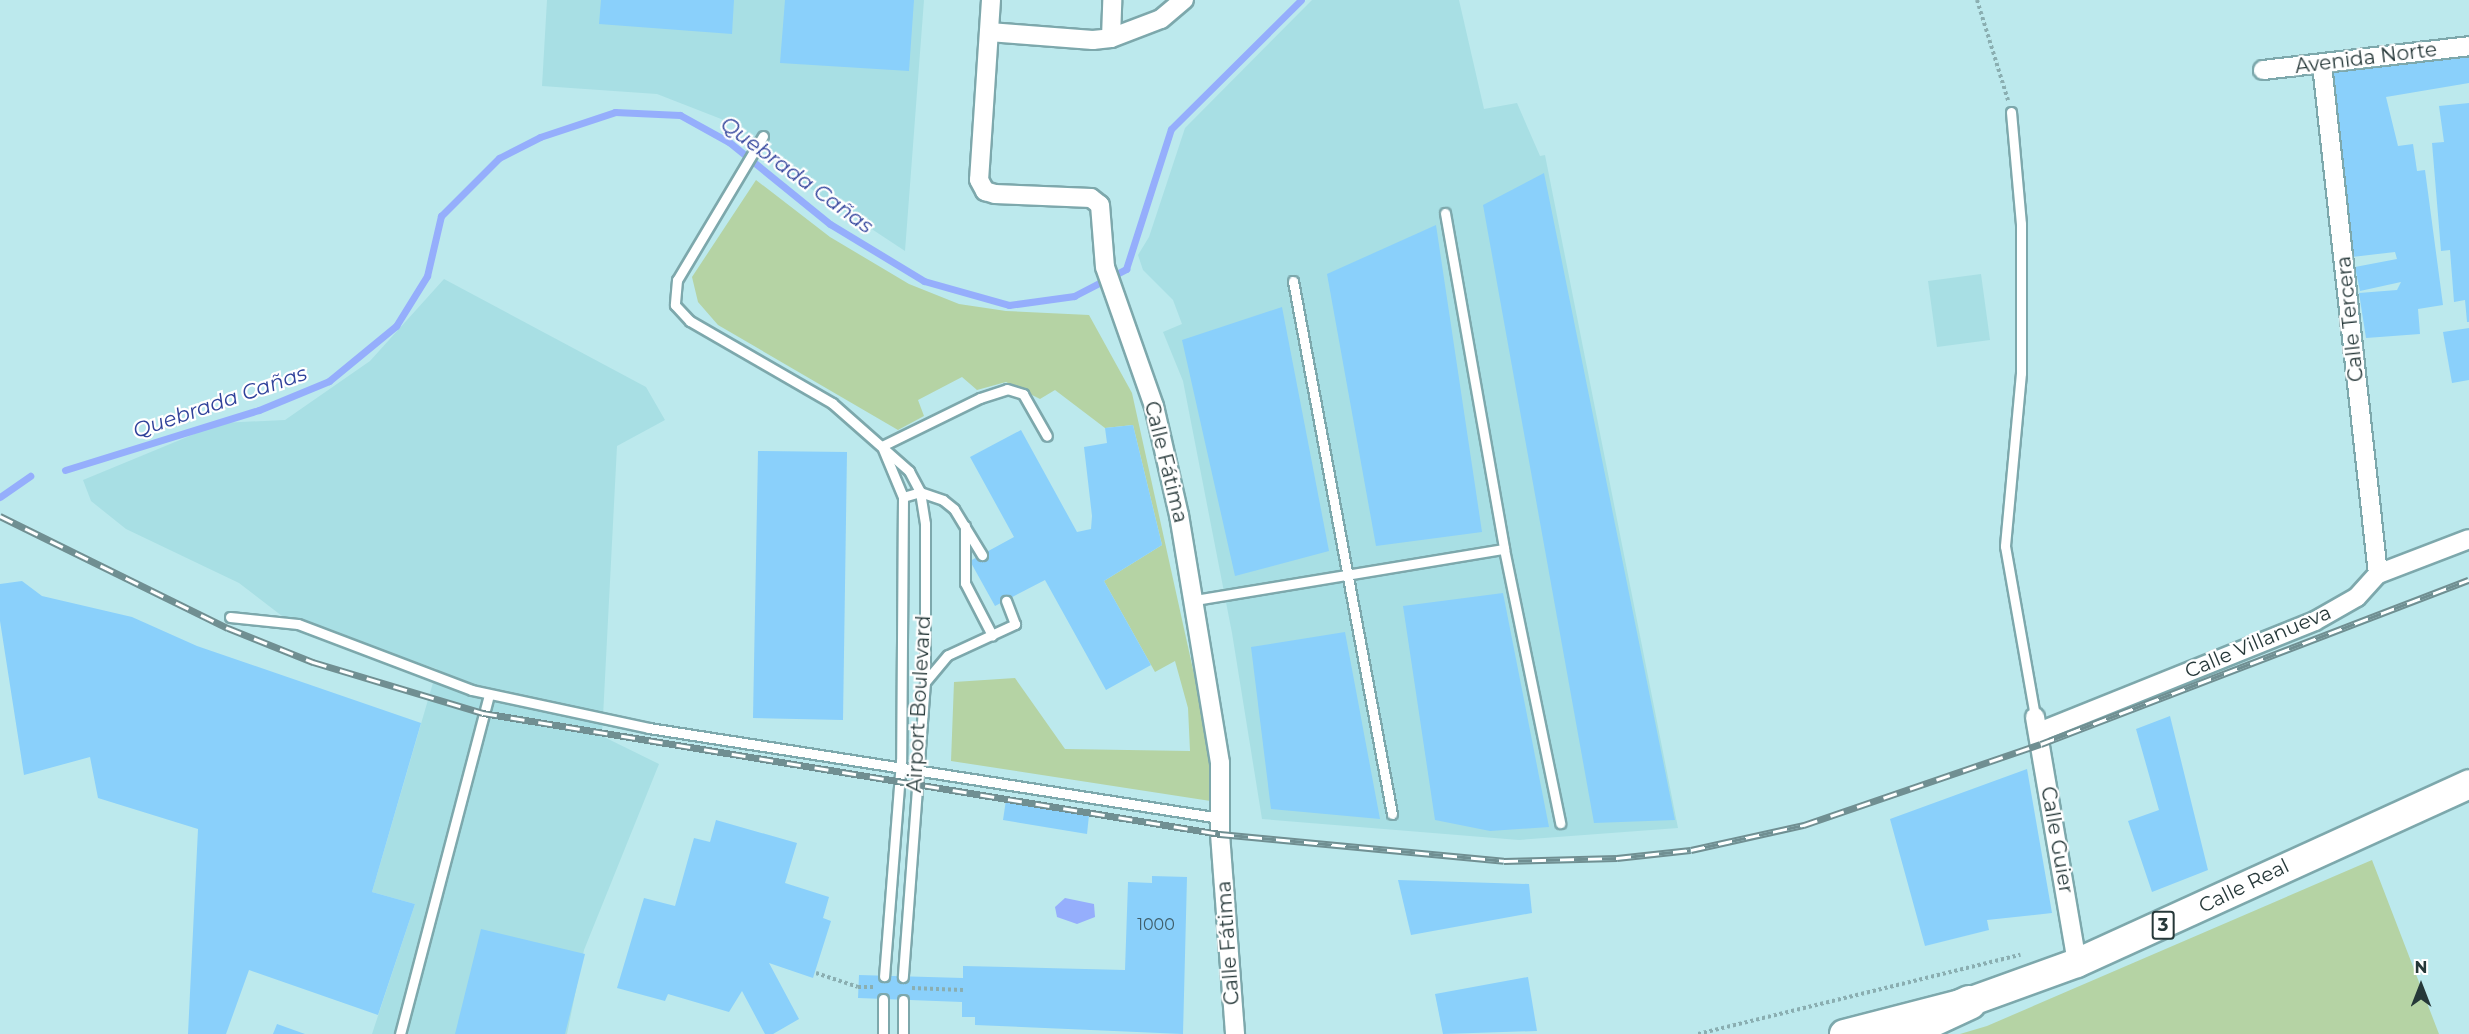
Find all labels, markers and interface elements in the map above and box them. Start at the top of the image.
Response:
street label: Avenida Norte [2294,37,2438,79]
water label: Quebrada Cañas [716,111,878,239]
street label: Calle Tercera [2331,255,2369,383]
water label: Quebrada Cañas [130,360,310,444]
street label: Calle Fátima [1139,399,1193,525]
street label: Calle Villanueva [2181,600,2335,684]
street label: Airport Boulevard [902,615,936,793]
street label: Calle Guier [2036,785,2078,895]
street label: Calle Real [2195,854,2293,918]
street label: Calle Fátima [1212,880,1244,1006]
road number: 3 [2151,910,2175,940]
house number: 1000 [1137,915,1175,935]
north arrow [2391,956,2451,1016]
text: N [2415,958,2427,977]

